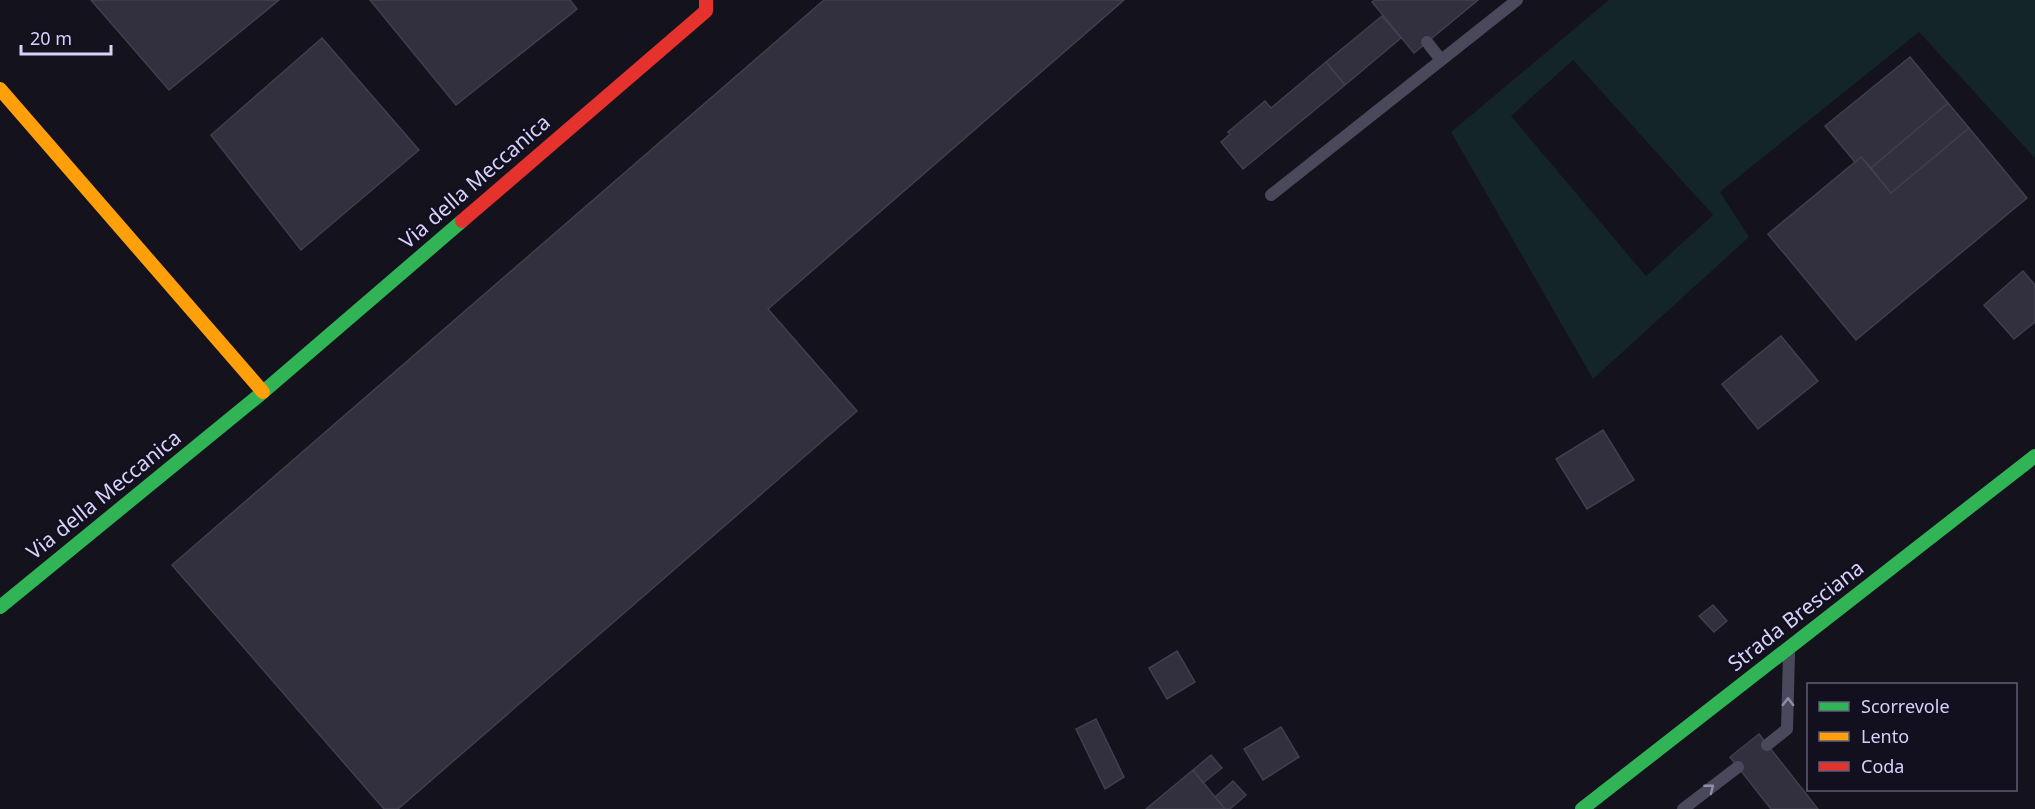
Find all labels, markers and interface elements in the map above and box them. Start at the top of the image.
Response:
scale bar [21,18,111,56]
text: 20 m [30,26,72,50]
street label: Via della Meccanica [393,108,556,255]
street label: Via della Meccanica [20,423,186,565]
street label: Strada Bresciana [1722,553,1869,677]
legend [1807,683,2017,791]
text: Scorrevole [1861,694,1950,718]
one-way arrow [1782,697,1794,706]
text: Lento [1861,724,1909,748]
text: Coda [1861,754,1904,778]
one-way arrow [1704,784,1715,795]

